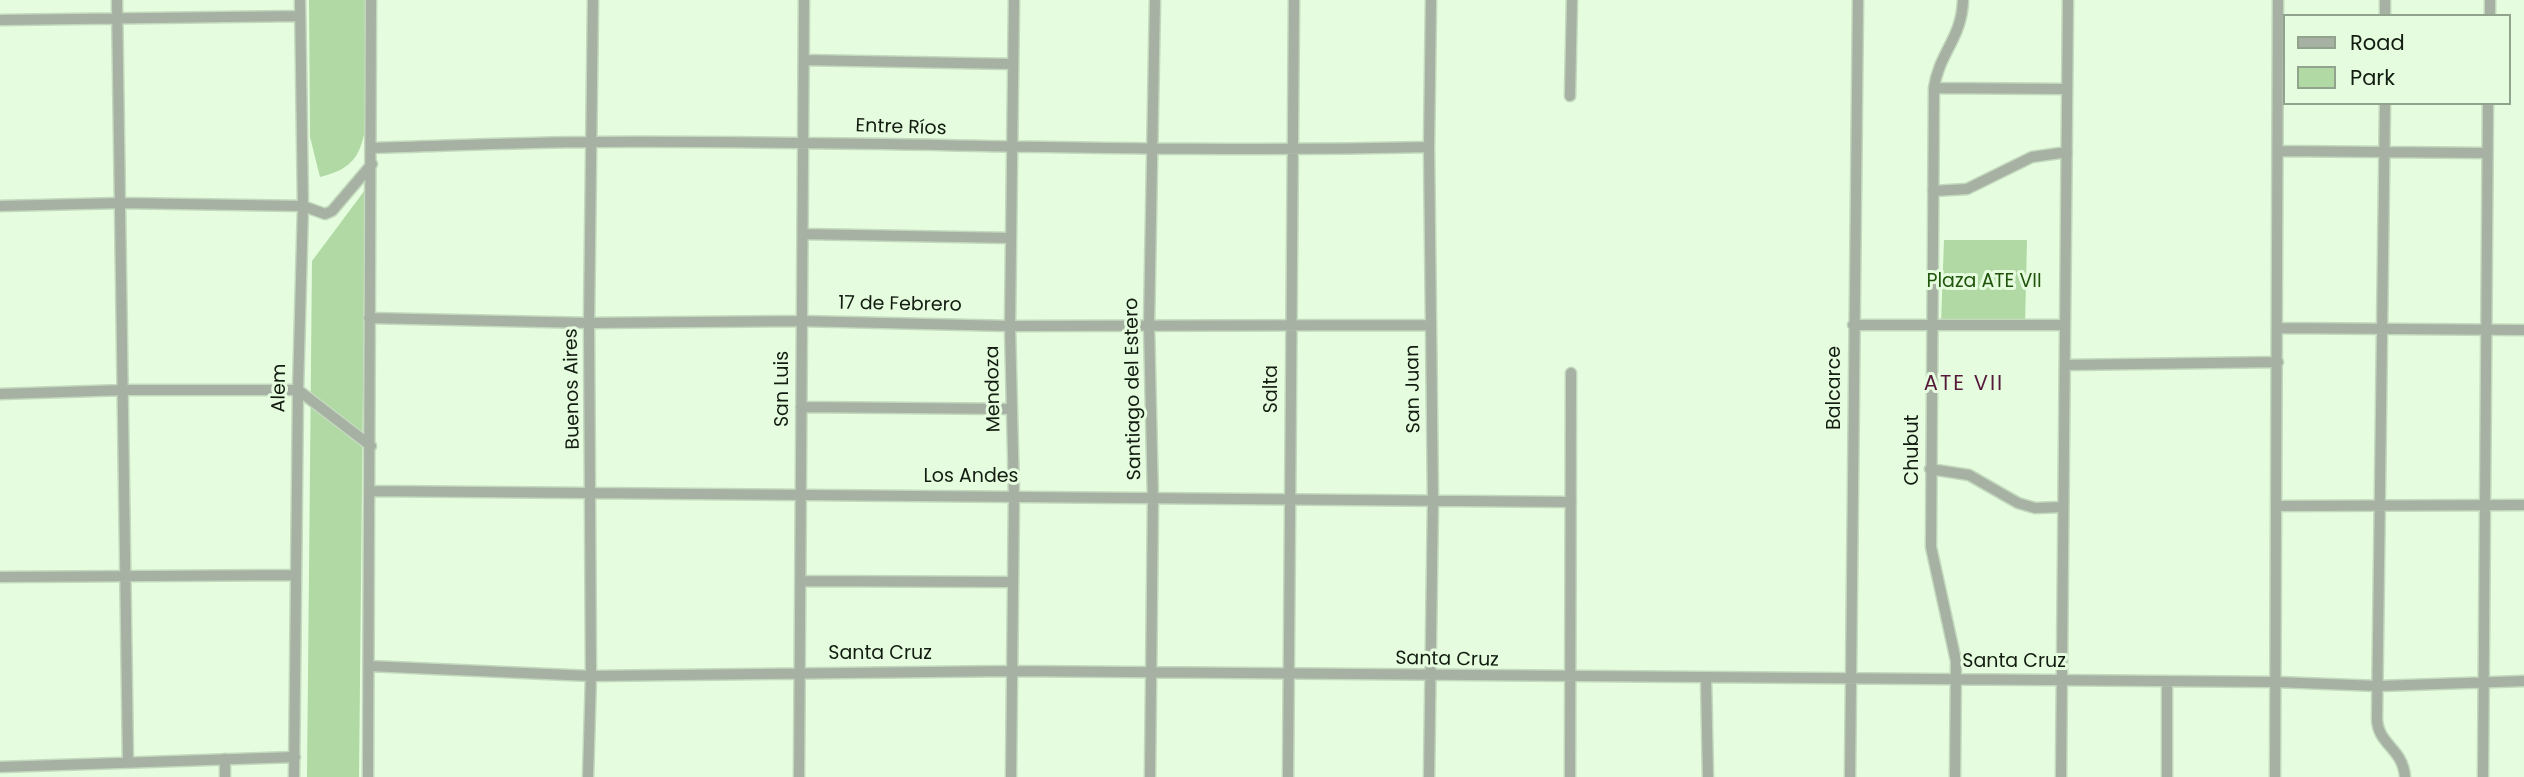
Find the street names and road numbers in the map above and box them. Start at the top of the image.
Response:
street label: Entre Ríos [855,115,947,141]
street label: 17 de Febrero [838,293,962,317]
street label: Santiago del Estero [1121,297,1147,481]
street label: Buenos Aires [561,328,585,450]
street label: Mendoza [982,345,1006,433]
street label: San Juan [1402,345,1426,433]
street label: Balcarce [1824,346,1846,430]
street label: San Luis [772,351,794,427]
street label: Alem [268,363,292,413]
street label: Salta [1261,365,1283,413]
street label: Chubut [1902,415,1924,485]
street label: Los Andes [924,466,1018,488]
street label: Santa Cruz [828,643,932,665]
street label: Santa Cruz [1395,648,1499,672]
street label: Santa Cruz [1962,651,2066,673]

